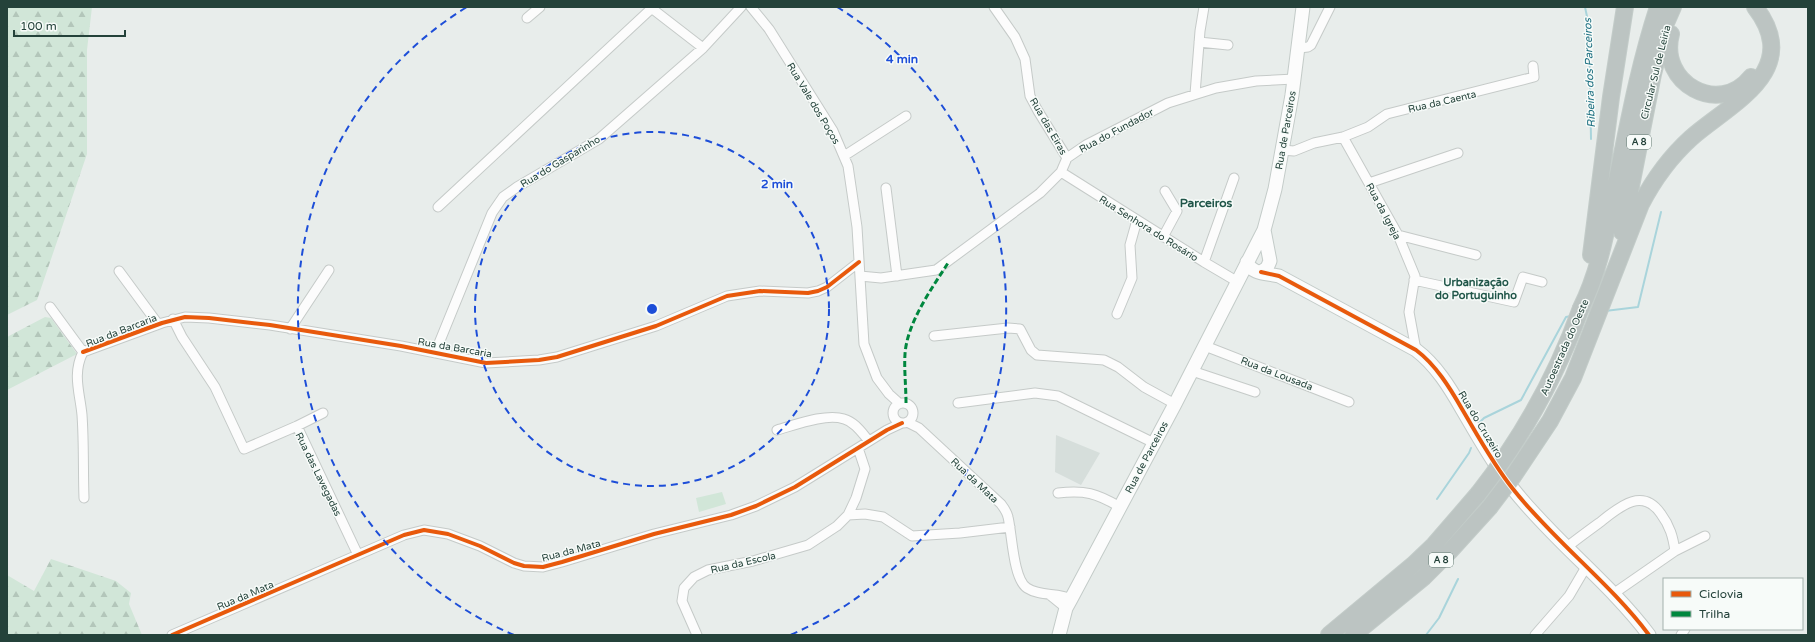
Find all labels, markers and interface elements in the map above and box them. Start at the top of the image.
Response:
scale bar [14,12,125,38]
water label: Ribeira dos Parceiros [1581,17,1598,128]
text: 100 m [20,19,57,33]
street label: Circular Sul de Leiria [1638,24,1673,121]
text: 4 min [886,52,918,66]
street label: Rua Vale dos Poços [784,61,842,147]
street label: Rua da Caenta [1407,88,1477,116]
street label: Rua de Parceiros [1273,90,1299,170]
street label: Rua das Eiras [1027,96,1069,157]
street label: Rua do Fundador [1077,106,1156,156]
street label: Rua do Gasparinho [518,133,603,190]
road number: A 8 [1627,135,1651,149]
text: 2 min [761,177,793,191]
street label: Rua da Igreja [1363,181,1403,242]
street label: Rua Senhora do Rosário [1097,193,1200,264]
district label: Parceiros [1180,196,1232,210]
district label: Urbanização do Portuguinho [1435,276,1517,303]
street label: Autoestrada do Oeste [1538,297,1592,397]
centre of rings [645,302,659,316]
street label: Rua da Barcaria [84,312,159,350]
street label: Rua da Barcaria [417,336,493,360]
street label: Rua da Lousada [1239,355,1314,393]
street label: Rua do Cruzeiro [1455,389,1505,460]
street label: Rua de Parceiros [1123,419,1171,496]
street label: Rua das Lavegadas [293,431,344,518]
street label: Rua da Mata [948,456,1001,506]
street label: Rua da Mata [540,537,602,565]
street label: Rua da Escola [709,550,777,576]
road number: A 8 [1429,553,1453,567]
legend [1663,578,1803,630]
street label: Rua da Mata [215,579,276,613]
text: Ciclovia [1699,587,1743,601]
text: Trilha [1699,607,1730,621]

